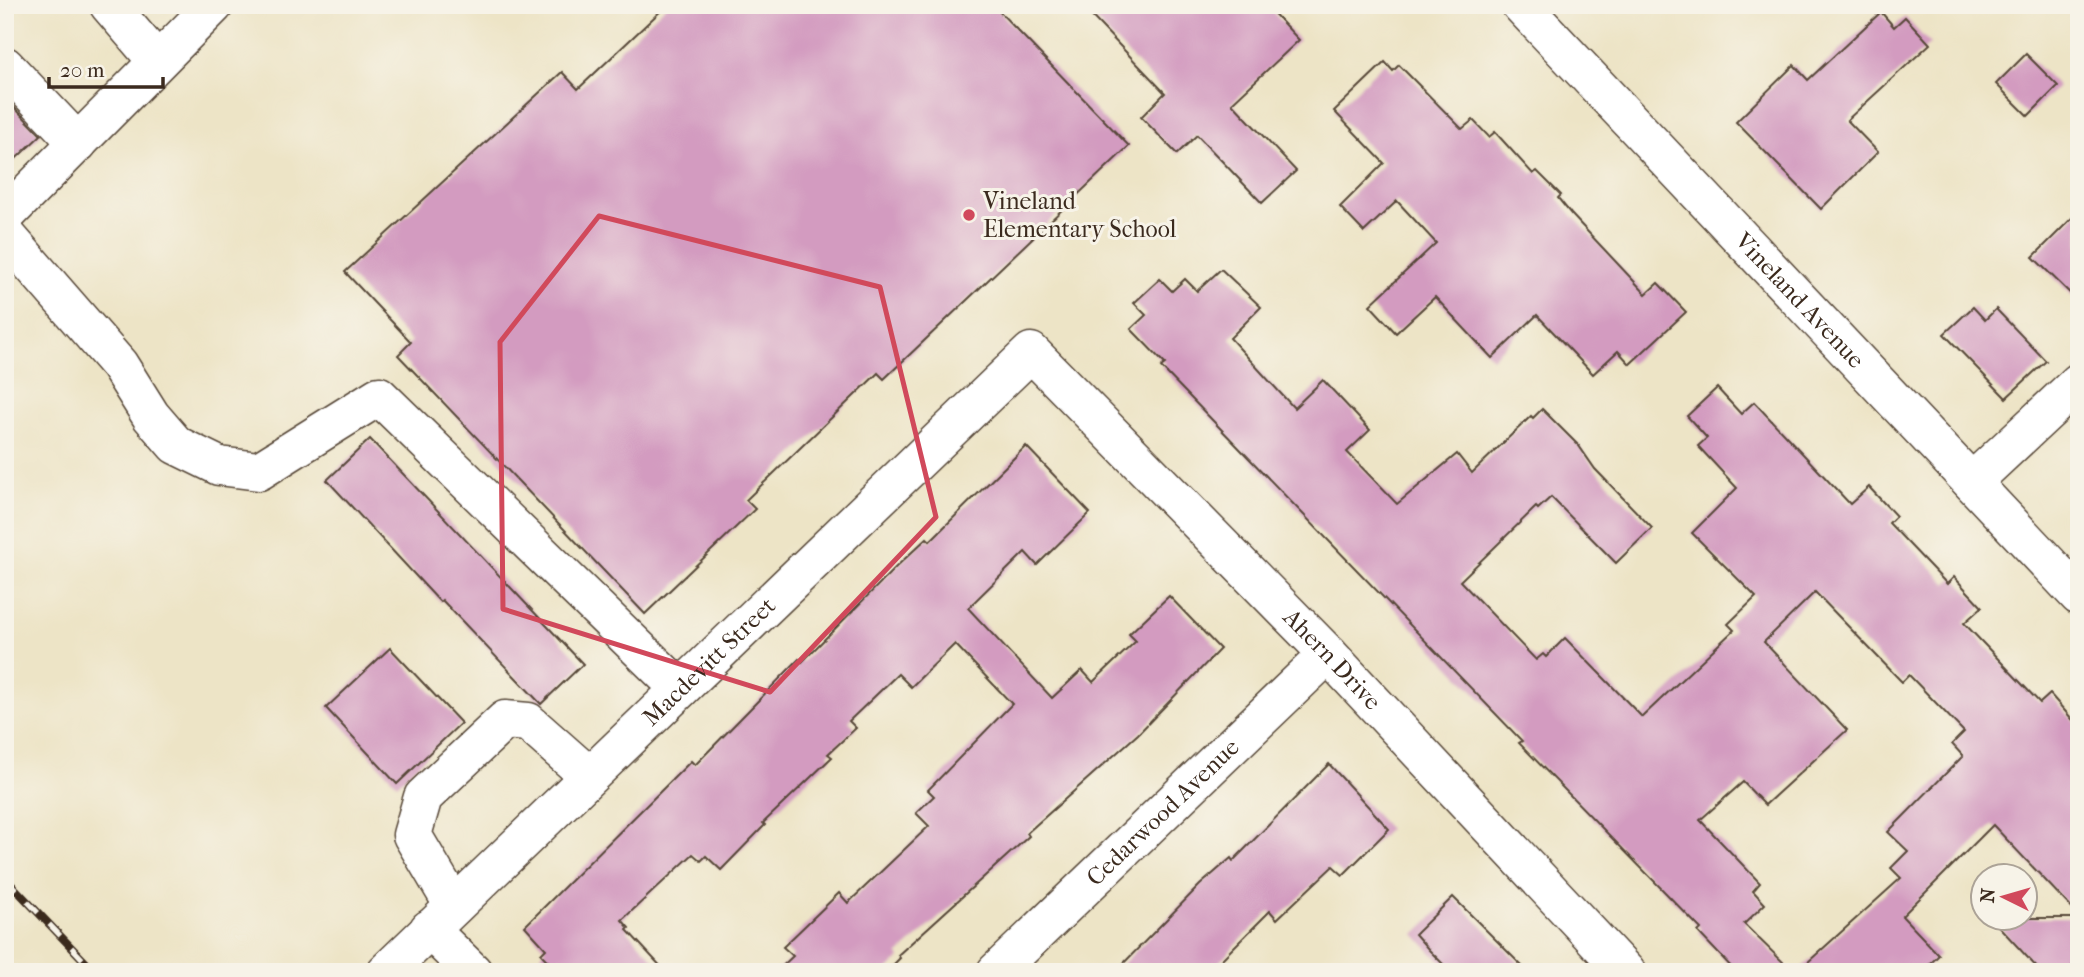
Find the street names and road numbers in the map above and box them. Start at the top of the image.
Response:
street label: Vineland Avenue [1729,226,1870,374]
street label: Macdevitt Street [637,591,781,732]
street label: Ahern Drive [1277,602,1387,716]
street label: Cedarwood Avenue [1081,733,1245,892]

